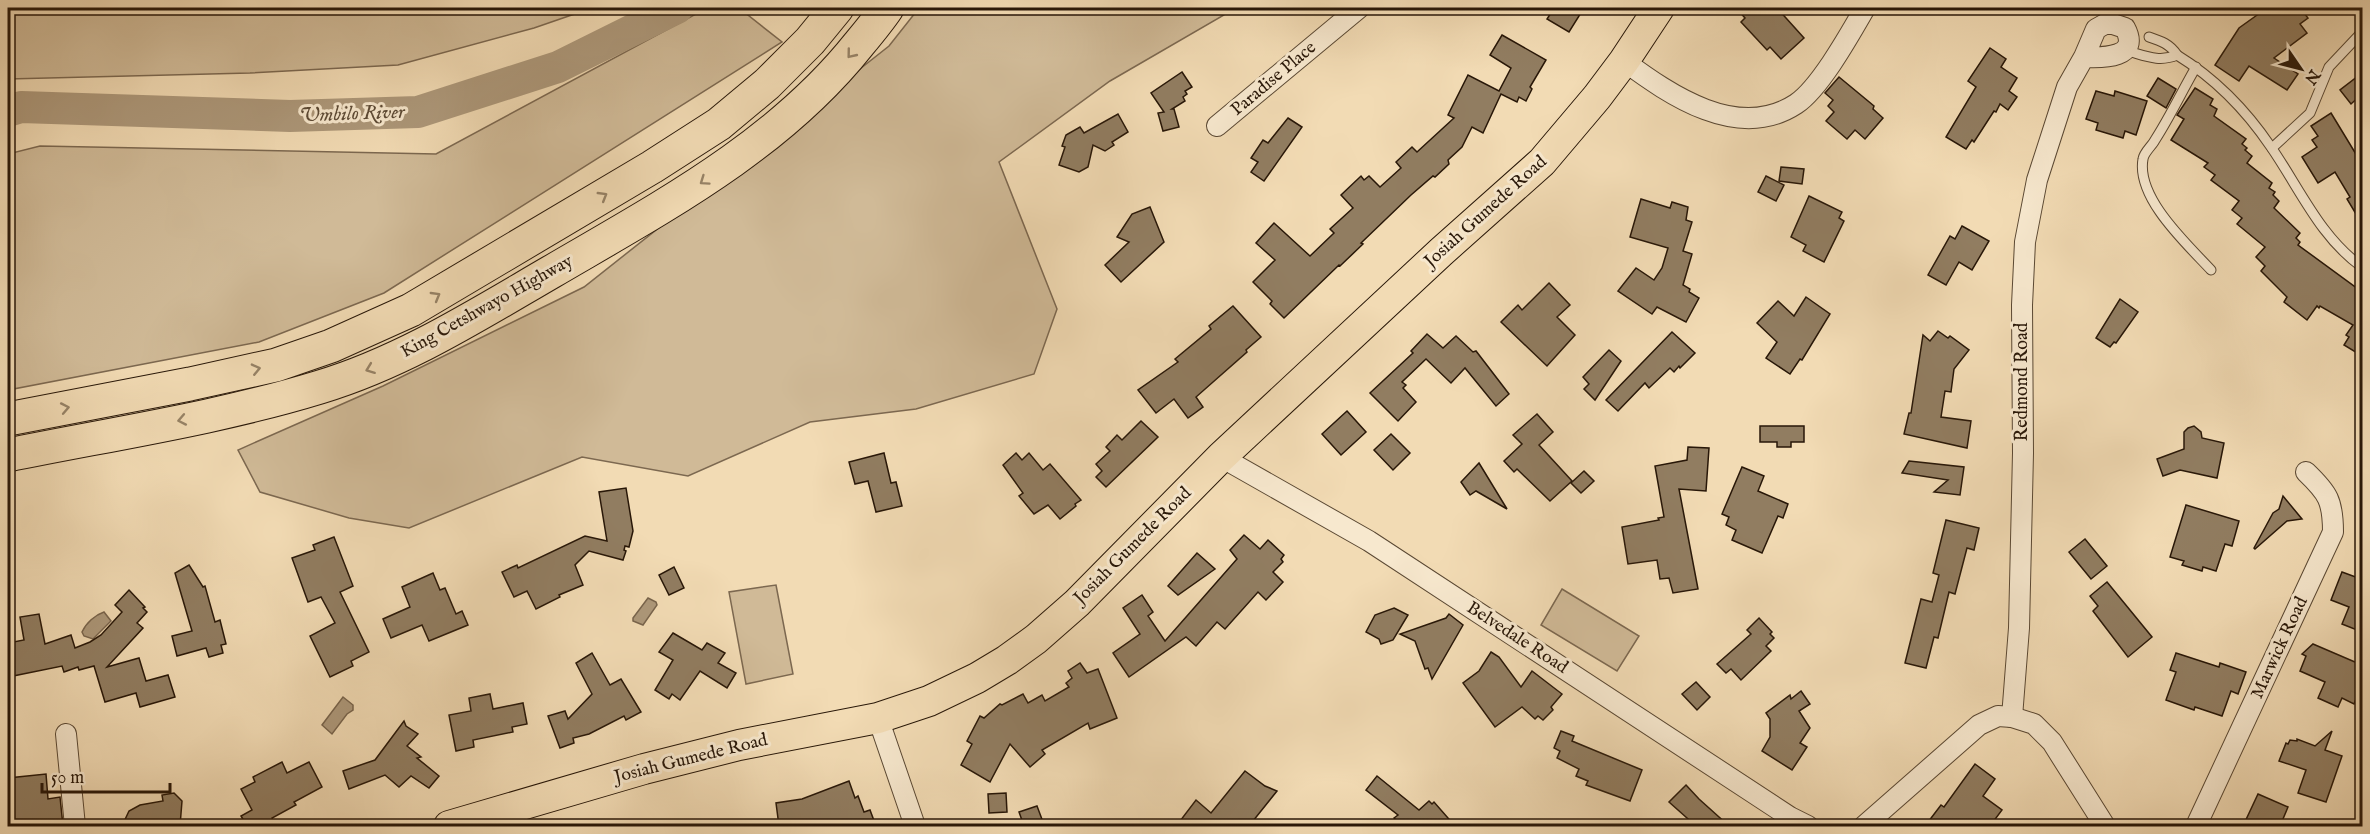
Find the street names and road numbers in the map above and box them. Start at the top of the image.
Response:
street label: Paradise Place [1227,37,1321,121]
street label: Josiah Gumede Road [1418,151,1552,274]
street label: King Cetshwayo Highway [397,250,577,364]
street label: Redmond Road [2011,322,2034,441]
street label: Josiah Gumede Road [1068,482,1197,611]
street label: Marwick Road [2246,593,2314,703]
street label: Belvedale Road [1462,597,1572,679]
street label: Josiah Gumede Road [610,729,770,790]

